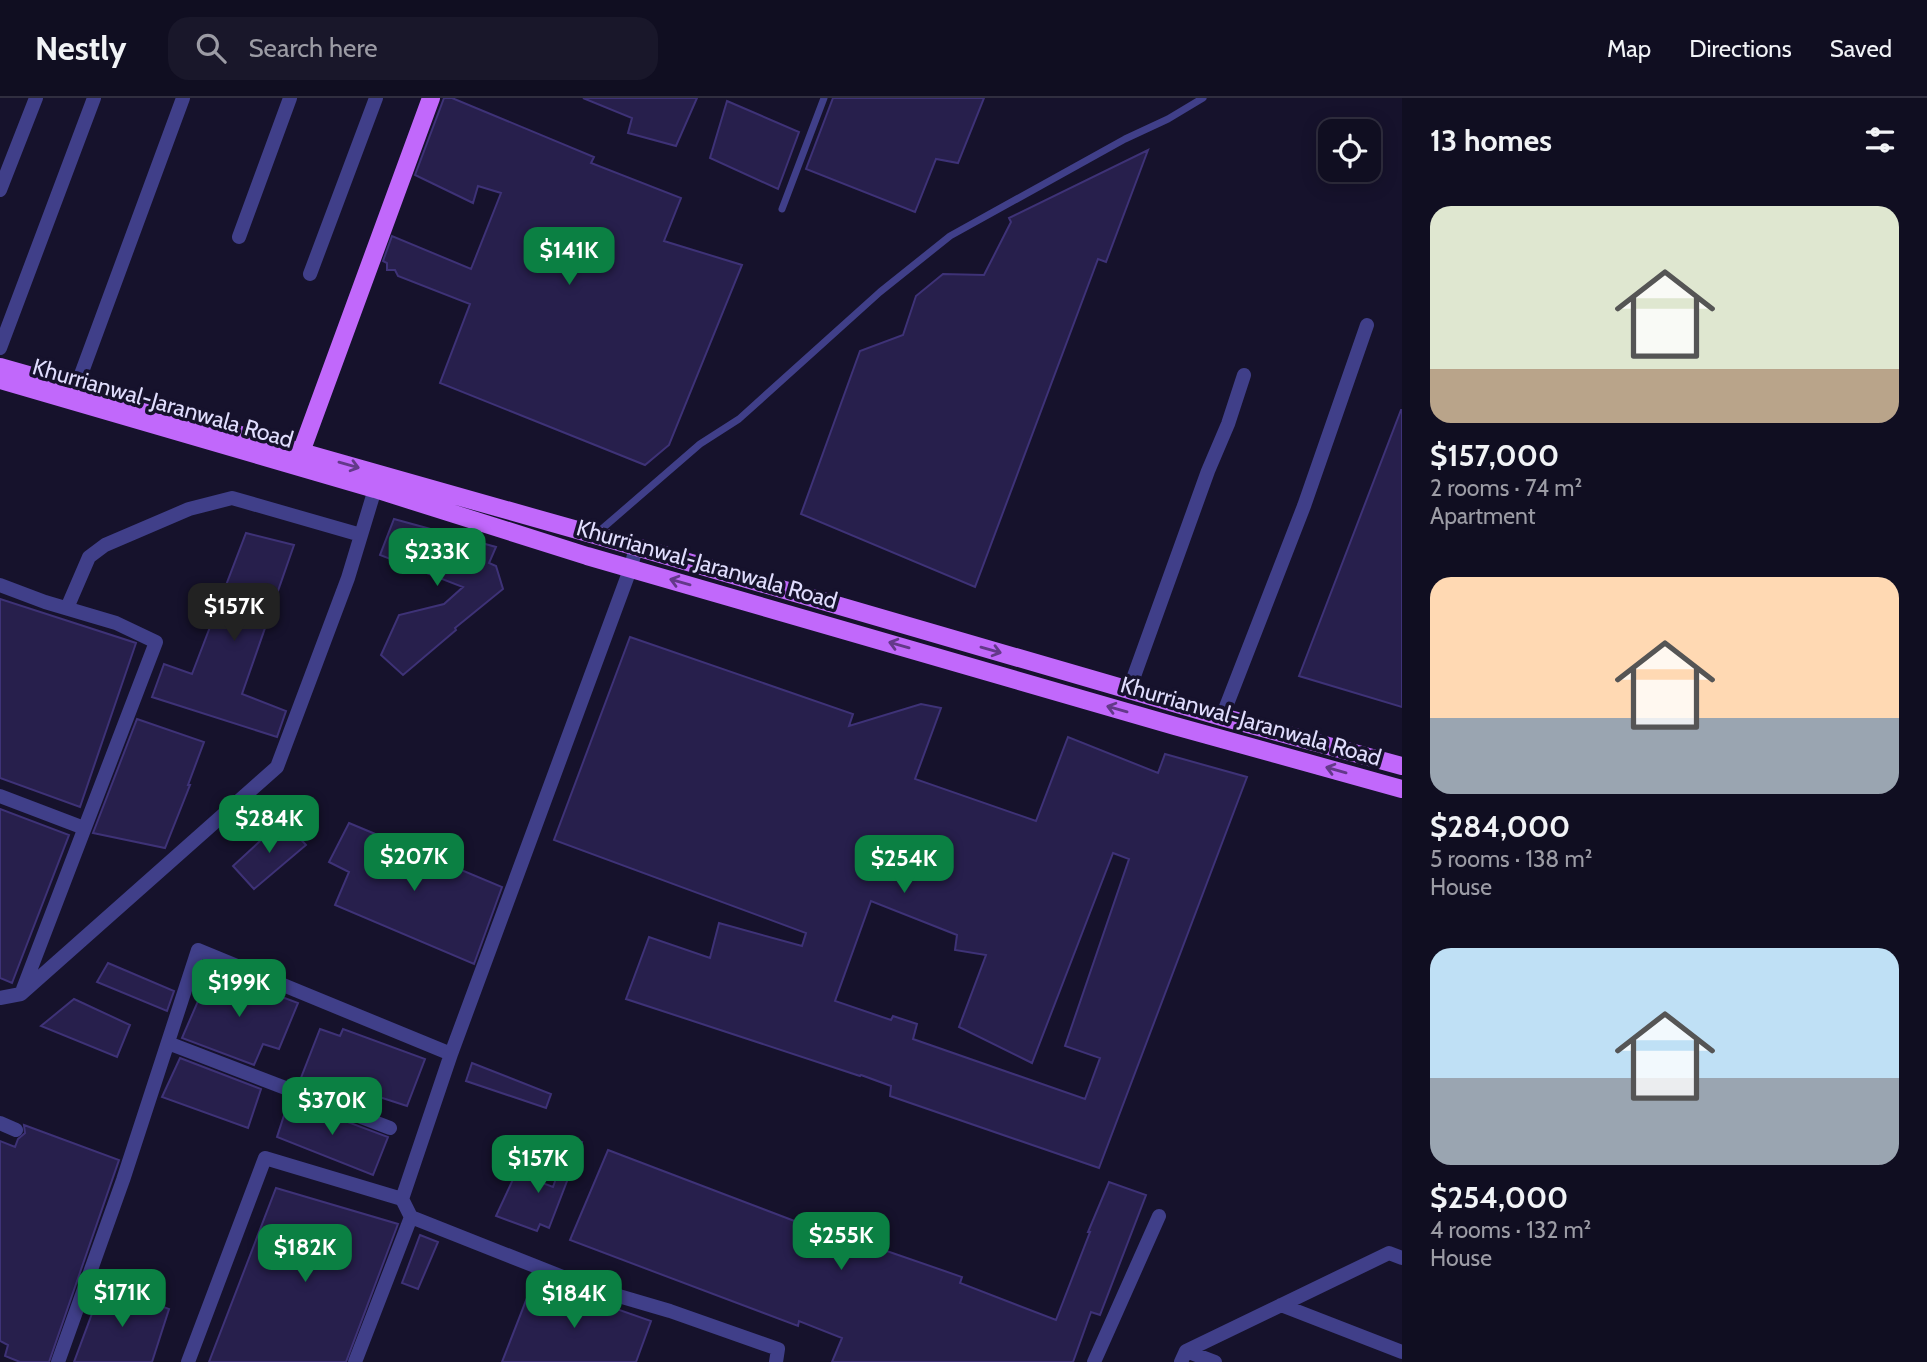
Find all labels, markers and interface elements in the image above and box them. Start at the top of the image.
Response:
search box [168,17,658,80]
text: Nestly [35,28,126,68]
icon: search [192,29,230,67]
text: Search here [248,32,378,64]
text: Map [1607,34,1651,63]
text: Directions [1689,34,1792,63]
text: Saved [1830,34,1892,63]
map controls [1318,119,1381,182]
button: locate [1318,119,1381,182]
icon: filters [1861,121,1899,159]
text: 13 homes [1430,122,1552,159]
pin: $141K [520,228,618,287]
text: $141K [540,236,598,264]
icon: home [1602,251,1728,377]
street label: Khurrianwal-Jaranwala Road [29,352,297,454]
text: $157,000 [1430,437,1559,474]
one-way arrow [337,459,359,472]
text: 2 rooms · 74 m² [1430,474,1582,502]
text: Apartment [1430,502,1535,530]
street label: Khurrianwal-Jaranwala Road [573,513,841,615]
pin: $233K [388,528,486,588]
text: $233K [405,537,469,565]
one-way arrow [670,574,692,587]
pin: $157K [185,584,283,643]
text: $157K [204,592,264,620]
icon: home [1602,622,1728,748]
one-way arrow [888,638,910,651]
one-way arrow [980,644,1002,657]
street label: Khurrianwal-Jaranwala Road [1117,670,1385,772]
one-way arrow [1106,702,1129,715]
one-way arrow [1325,763,1347,776]
pin: $284K [220,796,318,855]
text: $284K [235,804,303,832]
text: $284,000 [1430,808,1570,845]
pin: $207K [365,834,463,893]
pin: $254K [855,836,953,895]
text: $207K [380,842,448,870]
text: $254K [871,844,937,872]
text: 5 rooms · 138 m² [1430,845,1592,873]
text: House [1430,873,1492,901]
pin: $199K [190,960,288,1019]
text: $199K [208,968,270,996]
icon: home [1602,993,1728,1119]
pin: $370K [283,1077,381,1137]
text: $370K [298,1086,366,1114]
pin: $157K [489,1136,587,1195]
text: $157K [508,1144,568,1172]
text: $254,000 [1430,1179,1568,1216]
pin: $255K [792,1212,890,1272]
text: 4 rooms · 132 m² [1430,1216,1591,1244]
text: $255K [809,1221,873,1249]
pin: $182K [256,1224,354,1284]
text: $182K [274,1233,336,1261]
text: House [1430,1244,1492,1272]
pin: $171K [73,1270,171,1329]
pin: $184K [525,1270,623,1330]
text: $171K [94,1278,150,1306]
text: $184K [542,1279,606,1307]

